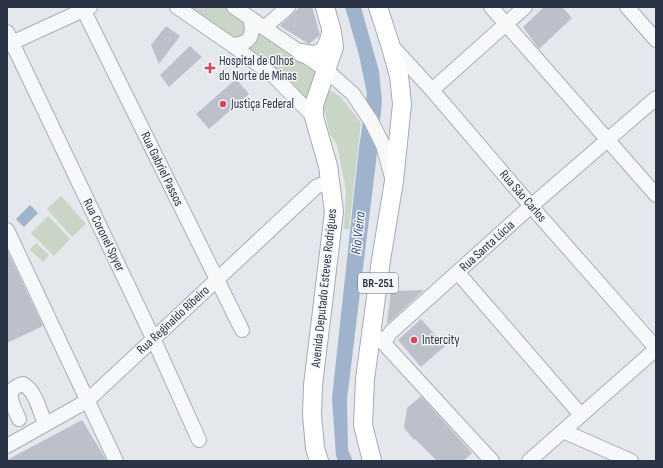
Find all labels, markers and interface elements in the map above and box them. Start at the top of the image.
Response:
place label: Hospital de Olhos do Norte de Minas [219,53,297,84]
marker: Hospital de Olhos do Norte de Minas [204,62,216,74]
place label: Justiça Federal [230,96,294,112]
marker: Justiça Federal [218,99,228,109]
street label: Rua Gabriel Passos [137,129,187,209]
street label: Rua São Carlos [496,167,550,226]
street label: Rua Coronel Spyer [79,196,129,274]
street label: Avenida Deputado Esteves Rodrigues [308,208,340,369]
water label: Rio Vieira [347,210,369,255]
street label: Rua Santa Lúcia [456,217,518,275]
road number: BR-251 [358,273,398,293]
street label: Rua Reginaldo Ribeiro [133,282,213,358]
place label: Intercity [422,332,460,348]
marker: Intercity [409,335,419,345]

